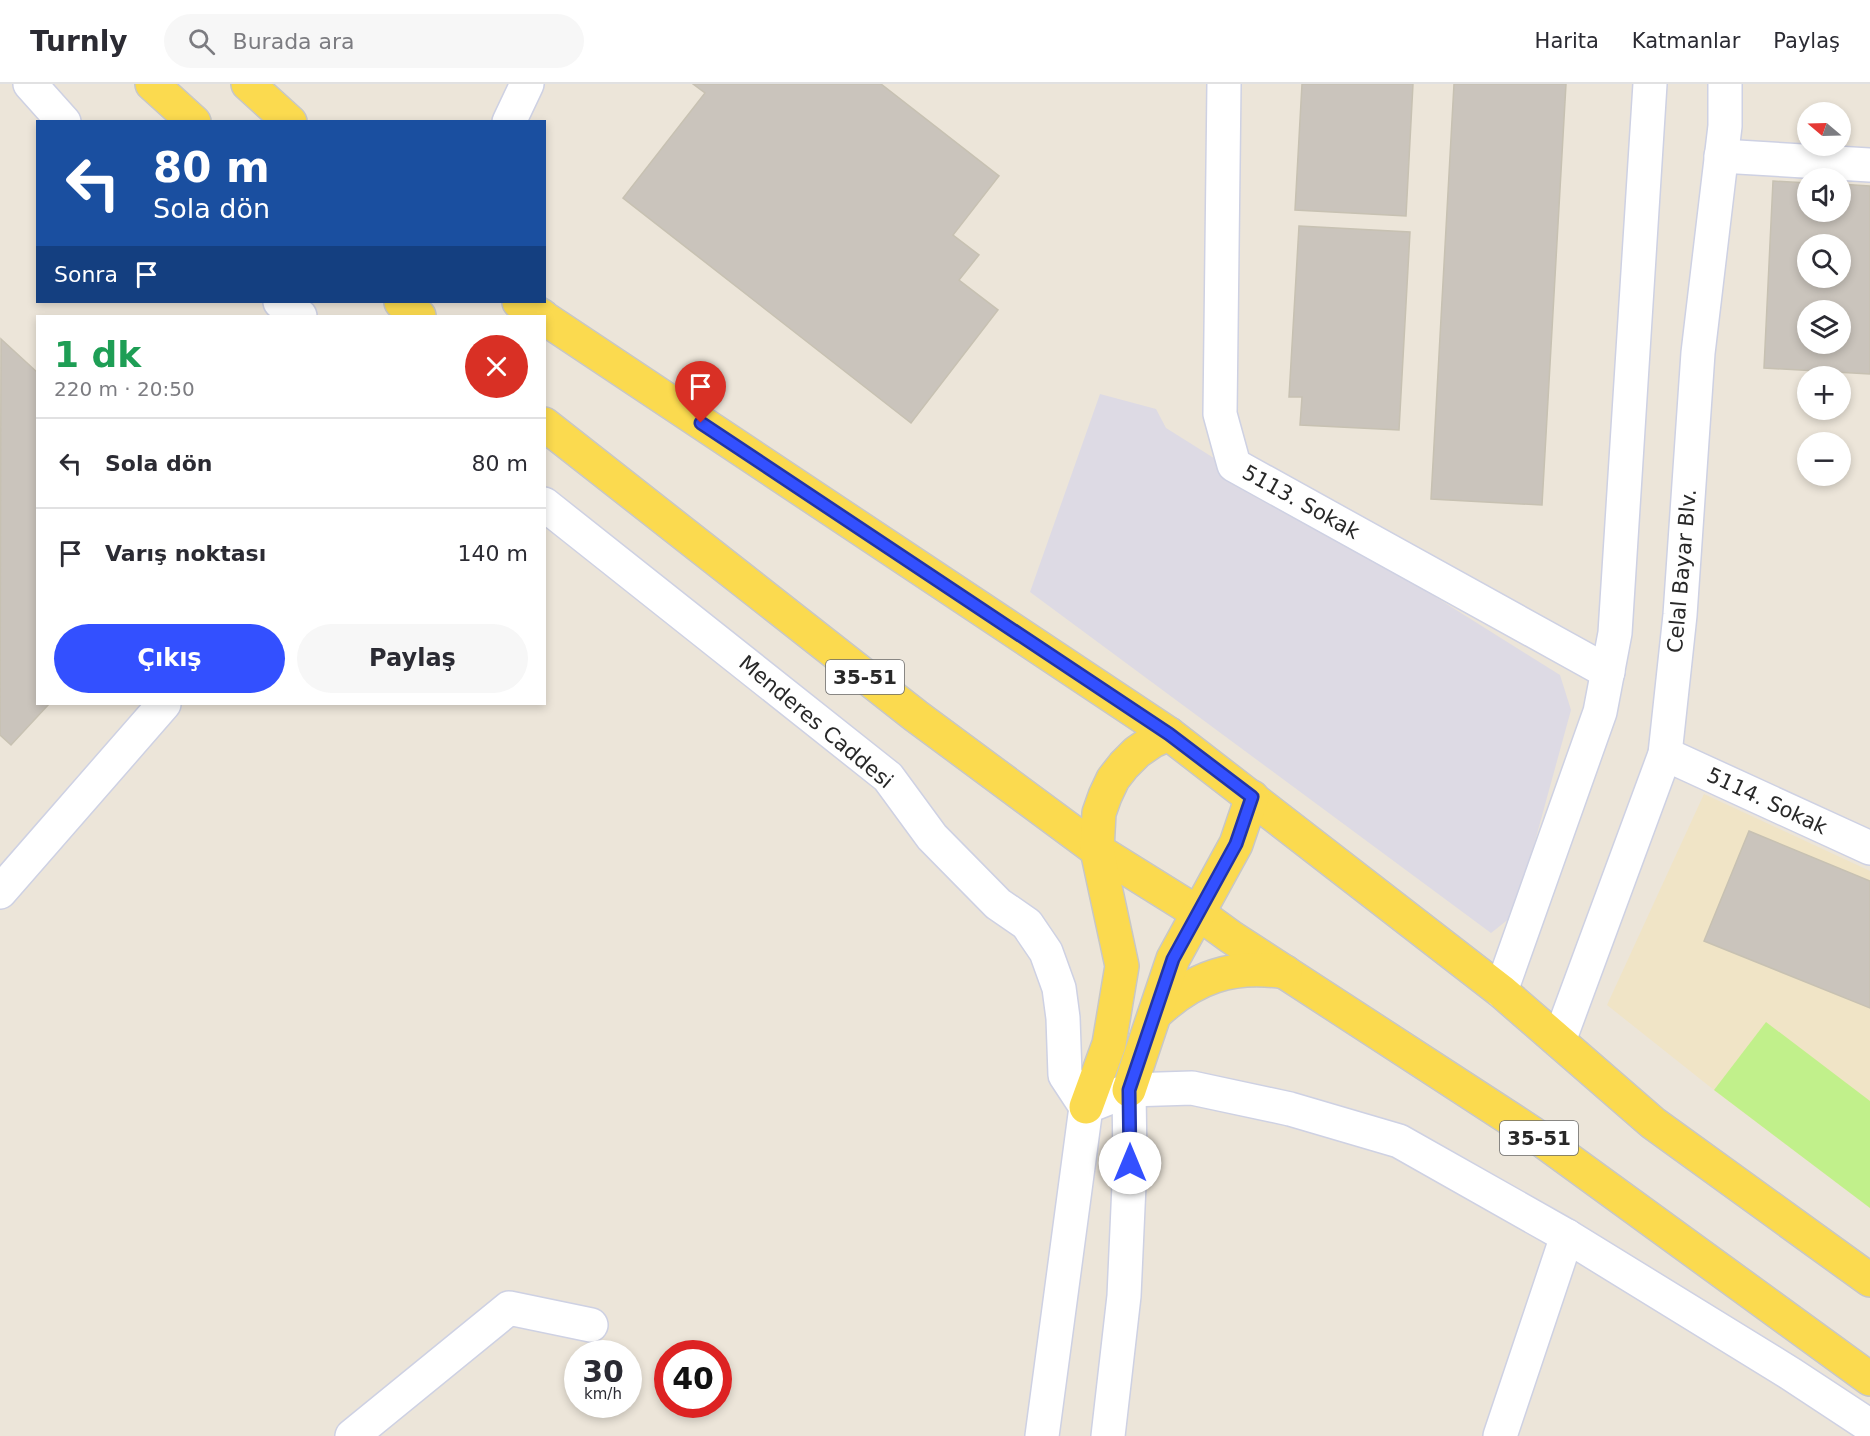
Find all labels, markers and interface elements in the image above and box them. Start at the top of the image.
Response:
search box [164,14,584,68]
text: Turnly [30,25,128,58]
icon: search [185,25,218,58]
text: Burada ara [233,29,355,54]
text: Harita [1535,29,1599,53]
text: Katmanlar [1632,29,1740,53]
text: Paylaş [1773,29,1840,53]
north arrow [1797,102,1851,156]
map controls [1797,102,1851,486]
text: 80 m [153,143,270,192]
icon: left [54,144,132,222]
button: sound [1797,168,1851,222]
text: Sola dön [153,193,270,224]
button: search [1797,234,1851,288]
icon: arrive [130,258,163,291]
text: Sonra [54,262,118,287]
button: layers [1797,300,1851,354]
text: 1 dk [54,334,141,375]
button: close [465,335,528,398]
pin [675,361,726,423]
button: + [1797,366,1851,420]
icon: arrive [684,370,717,403]
text: 220 m · 20:50 [54,377,195,401]
button: − [1797,432,1851,486]
icon: left [54,447,87,480]
text: Sola dön [105,451,213,476]
text: 80 m [472,451,528,476]
street label: 5113. Sokak [1238,460,1364,544]
street label: Celal Bayar Blv. [1663,488,1701,654]
icon: arrive [54,537,87,570]
text: Varış noktası [105,541,266,566]
text: 140 m [458,541,528,566]
button: Çıkış [54,624,285,693]
button: Paylaş [297,624,528,693]
street label: Menderes Caddesi [734,651,898,793]
road number: 35-51 [826,660,904,694]
street label: 5114. Sokak [1703,763,1832,840]
road number: 35-51 [1500,1121,1578,1155]
position arrow [1098,1131,1162,1195]
speed limit sign: 40 [654,1340,732,1418]
text: 30 [582,1354,624,1389]
text: km/h [584,1385,622,1403]

